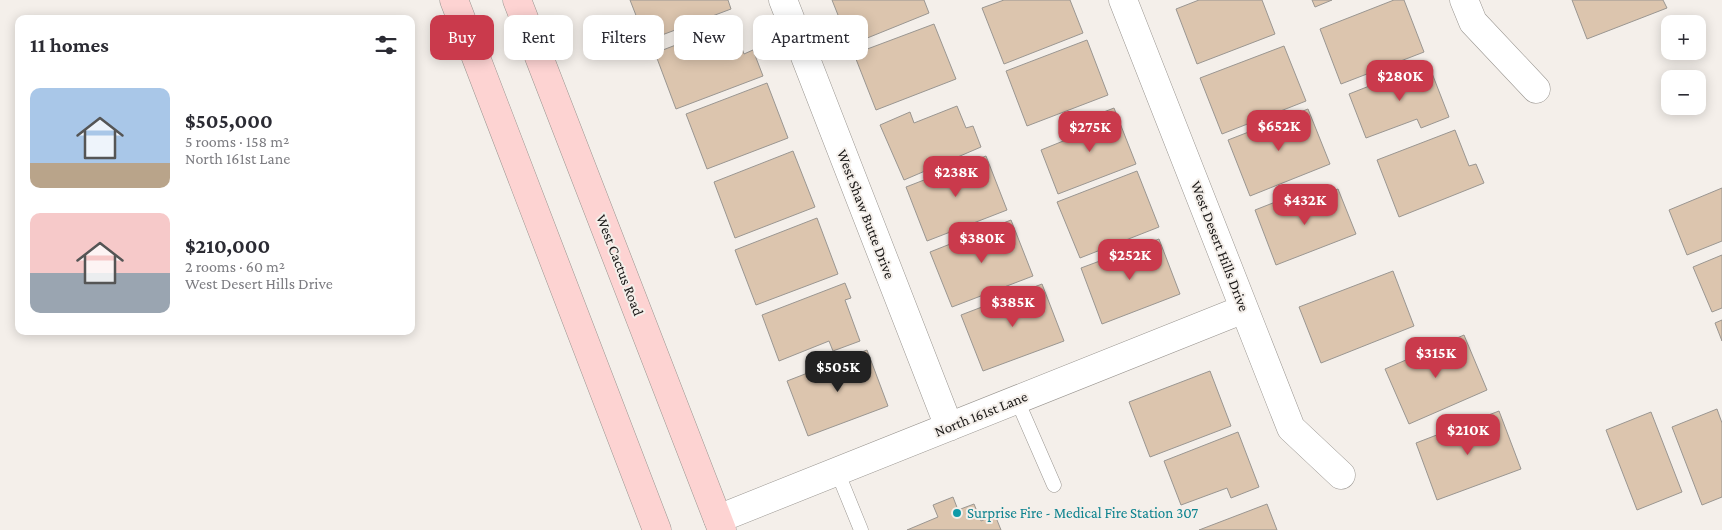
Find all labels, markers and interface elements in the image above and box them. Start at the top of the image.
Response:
chip: Buy [430,15,494,60]
chip: Rent [504,15,573,60]
chip: Filters [583,15,664,60]
chip: New [674,15,743,60]
chip: Apartment [753,15,868,60]
map controls [1661,15,1706,115]
button: + [1661,15,1706,60]
icon: filters [372,31,400,59]
text: 11 homes [30,33,109,57]
pin: $280K [1365,59,1435,102]
text: $280K [1377,67,1423,84]
button: − [1661,70,1706,115]
icon: home [70,108,130,168]
text: $505,000 [185,109,273,133]
pin: $275K [1055,110,1125,153]
pin: $652K [1244,110,1314,152]
text: $652K [1258,117,1300,134]
text: $275K [1069,118,1111,135]
text: 5 rooms · 158 m² [185,133,289,150]
street label: West Shaw Butte Drive [834,147,898,281]
text: North 161st Lane [185,150,290,167]
pin: $238K [921,156,991,198]
text: $238K [934,163,978,180]
street label: West Desert Hills Drive [1188,178,1252,314]
pin: $432K [1270,184,1340,226]
text: $432K [1284,191,1326,208]
street label: West Cactus Road [593,212,647,318]
pin: $380K [947,222,1017,264]
text: $380K [959,229,1005,246]
icon: home [70,233,130,293]
text: $210,000 [185,234,270,258]
pin: $252K [1095,238,1165,281]
text: $252K [1109,246,1151,263]
text: 2 rooms · 60 m² [185,258,285,275]
text: West Desert Hills Drive [185,275,333,292]
pin: $385K [978,286,1048,328]
text: $385K [991,293,1035,310]
pin: $315K [1401,336,1471,379]
text: $315K [1416,344,1456,361]
pin: $505K [803,350,873,393]
text: $505K [816,358,860,375]
street label: North 161st Lane [932,388,1030,440]
pin: $210K [1433,414,1503,456]
text: $210K [1447,421,1489,438]
place label: Surprise Fire - Medical Fire Station 307 [967,505,1198,522]
marker: Surprise Fire - Medical Fire Station 307 [951,507,963,519]

